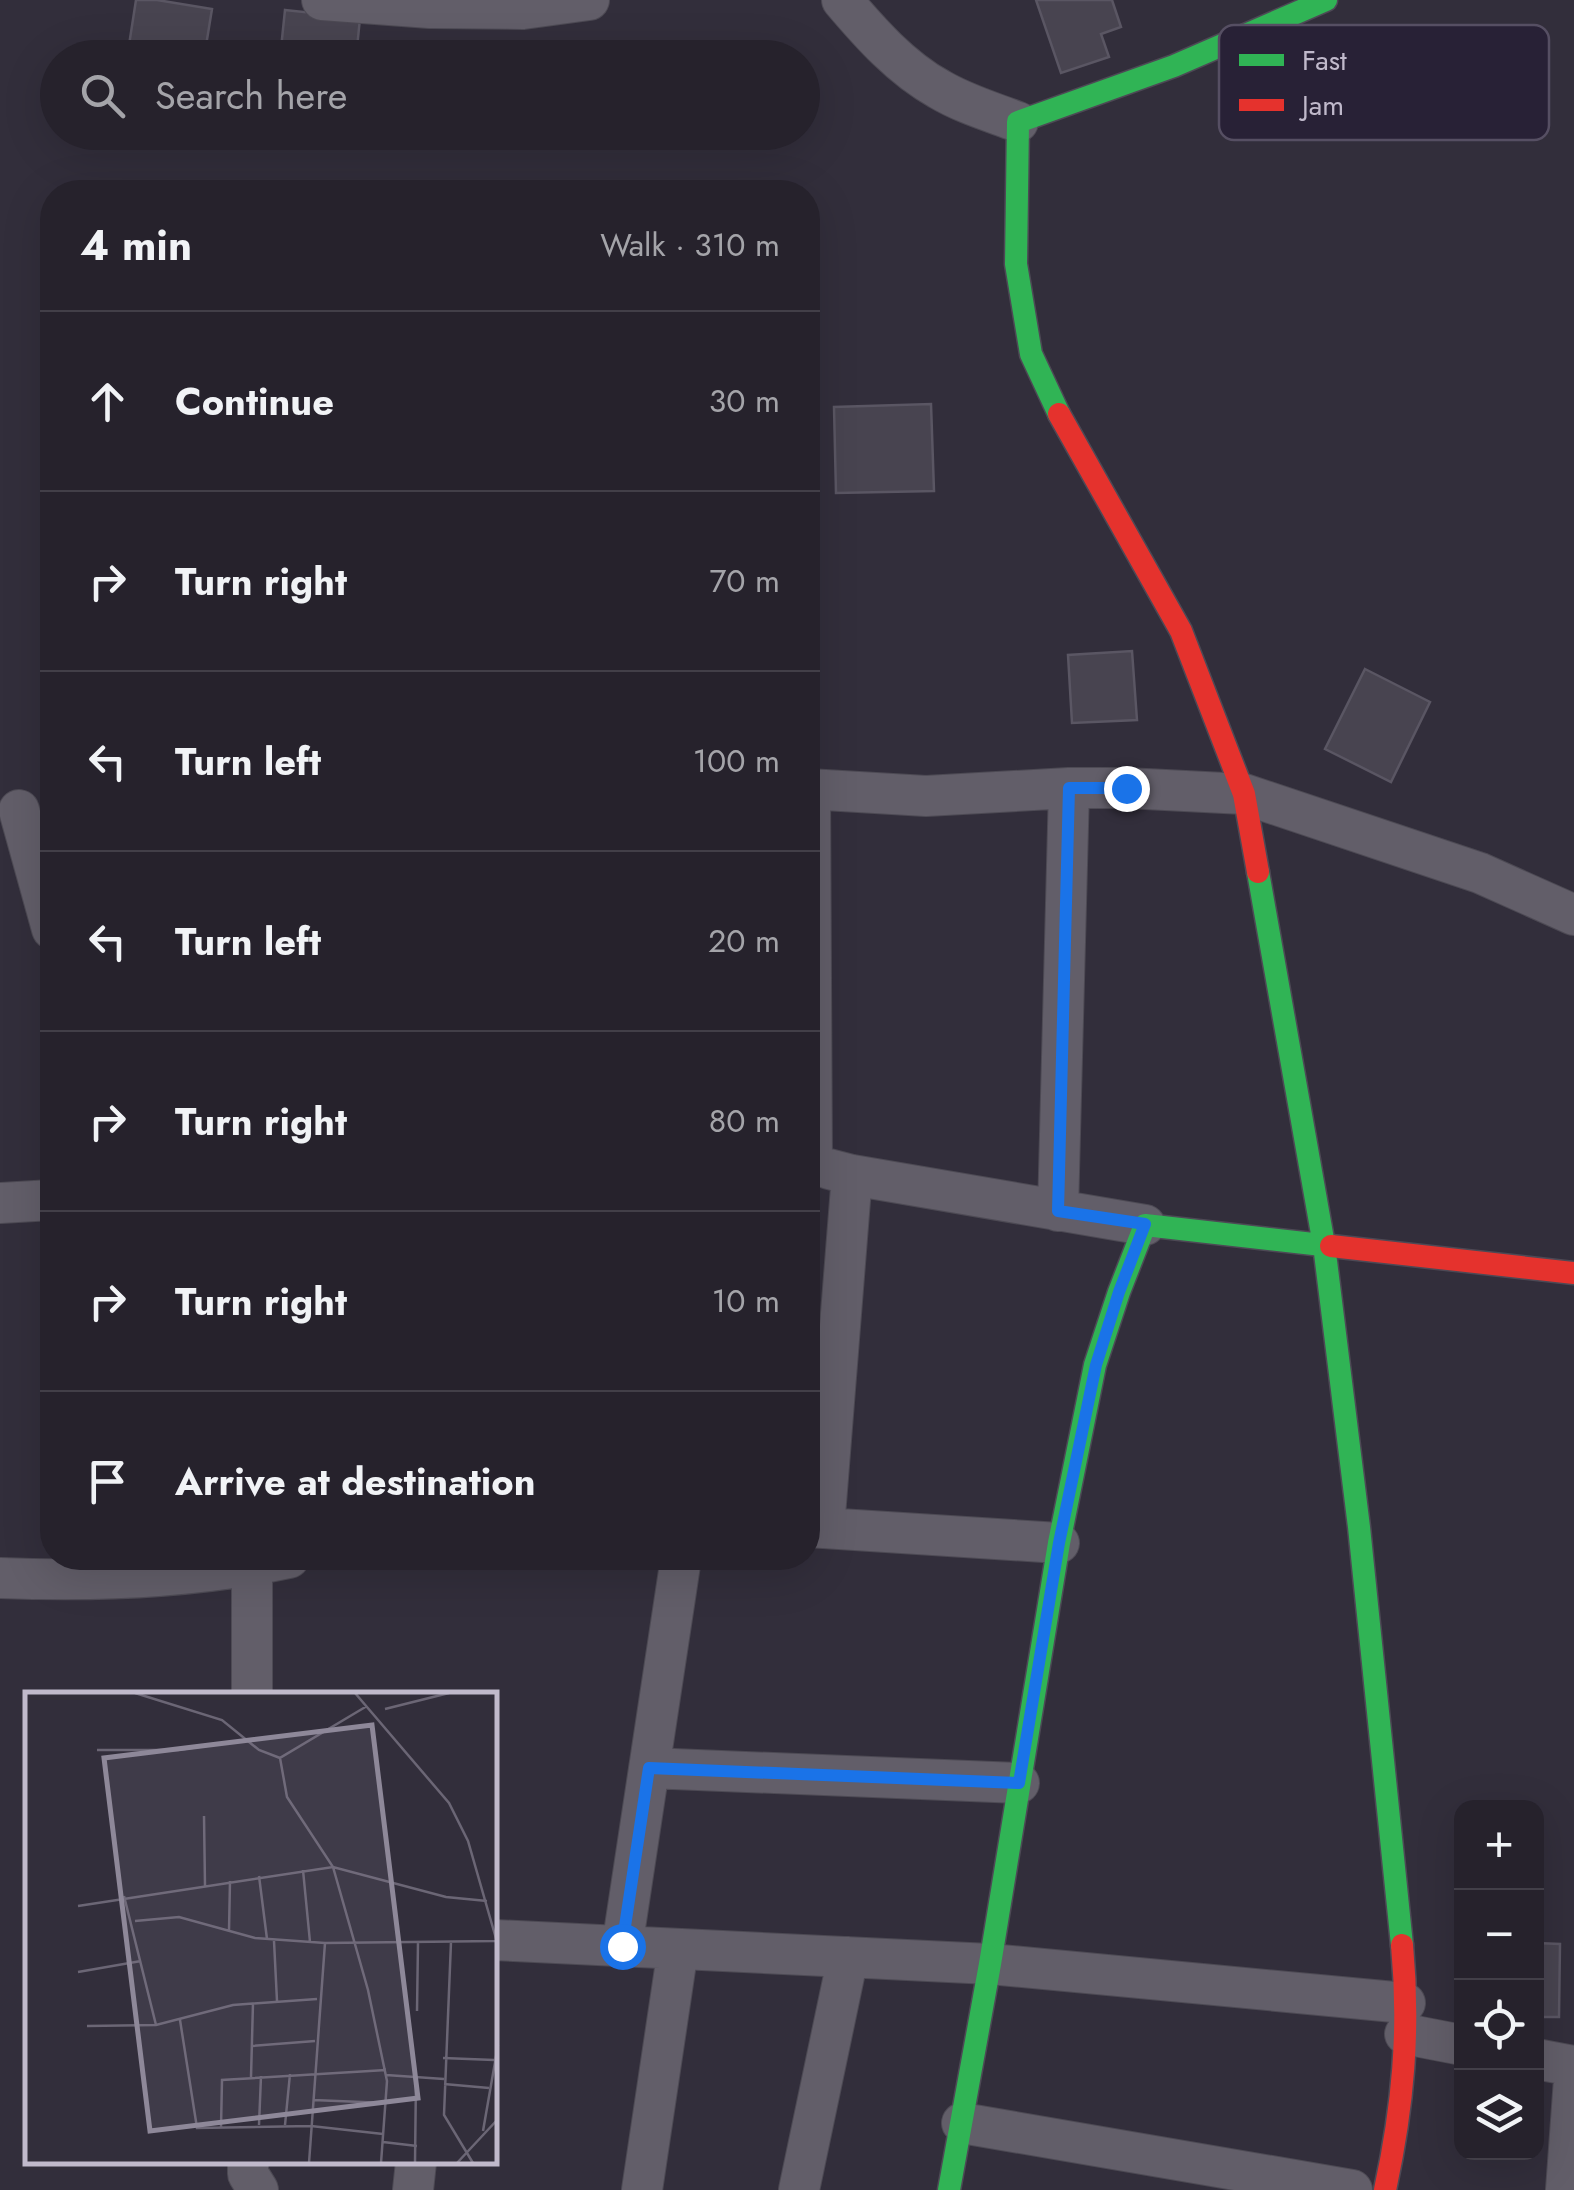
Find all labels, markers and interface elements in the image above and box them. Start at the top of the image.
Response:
legend [1219,25,1549,140]
search box [40,40,820,150]
text: Fast [1302,40,1347,81]
icon: search [75,68,130,123]
text: Search here [155,68,347,123]
text: Jam [1298,85,1344,126]
text: 4 min [80,215,192,276]
text: Walk · 310 m [600,222,780,268]
icon: ahead [80,374,135,429]
text: Continue [175,374,334,429]
text: 30 m [709,378,780,424]
icon: right [80,554,135,609]
text: Turn right [175,554,347,609]
text: 70 m [709,558,780,604]
icon: left [80,734,135,789]
text: Turn left [175,734,321,789]
text: 100 m [693,738,780,784]
route end [1104,766,1150,812]
icon: left [80,914,135,969]
text: Turn left [175,914,321,969]
text: 20 m [708,918,780,964]
icon: right [80,1094,135,1149]
text: Turn right [175,1094,347,1149]
text: 80 m [709,1098,780,1144]
icon: right [80,1274,135,1329]
text: Turn right [175,1274,347,1329]
text: 10 m [712,1278,780,1324]
icon: arrive [80,1454,135,1509]
text: Arrive at destination [175,1454,536,1509]
inset map [25,1692,498,2165]
map controls [1454,1800,1544,2160]
button: + [1454,1800,1544,1890]
button: − [1454,1890,1544,1980]
route start [600,1924,646,1970]
button: locate [1454,1980,1544,2070]
button: layers [1454,2070,1544,2160]

